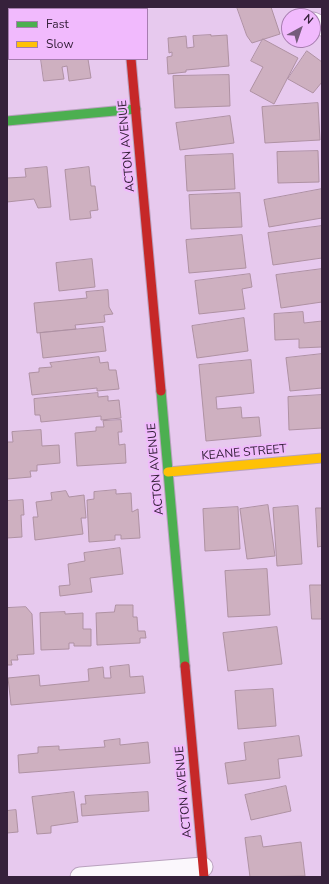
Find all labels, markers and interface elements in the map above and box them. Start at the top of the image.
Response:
legend [8,8,148,60]
north arrow [281,8,321,48]
text: N [300,11,316,28]
text: Fast [46,16,69,32]
text: Slow [46,36,74,52]
street label: ACTON AVENUE [116,99,138,193]
street label: ACTON AVENUE [145,422,167,516]
street label: KEANE STREET [201,442,287,464]
street label: ACTON AVENUE [173,745,195,839]

